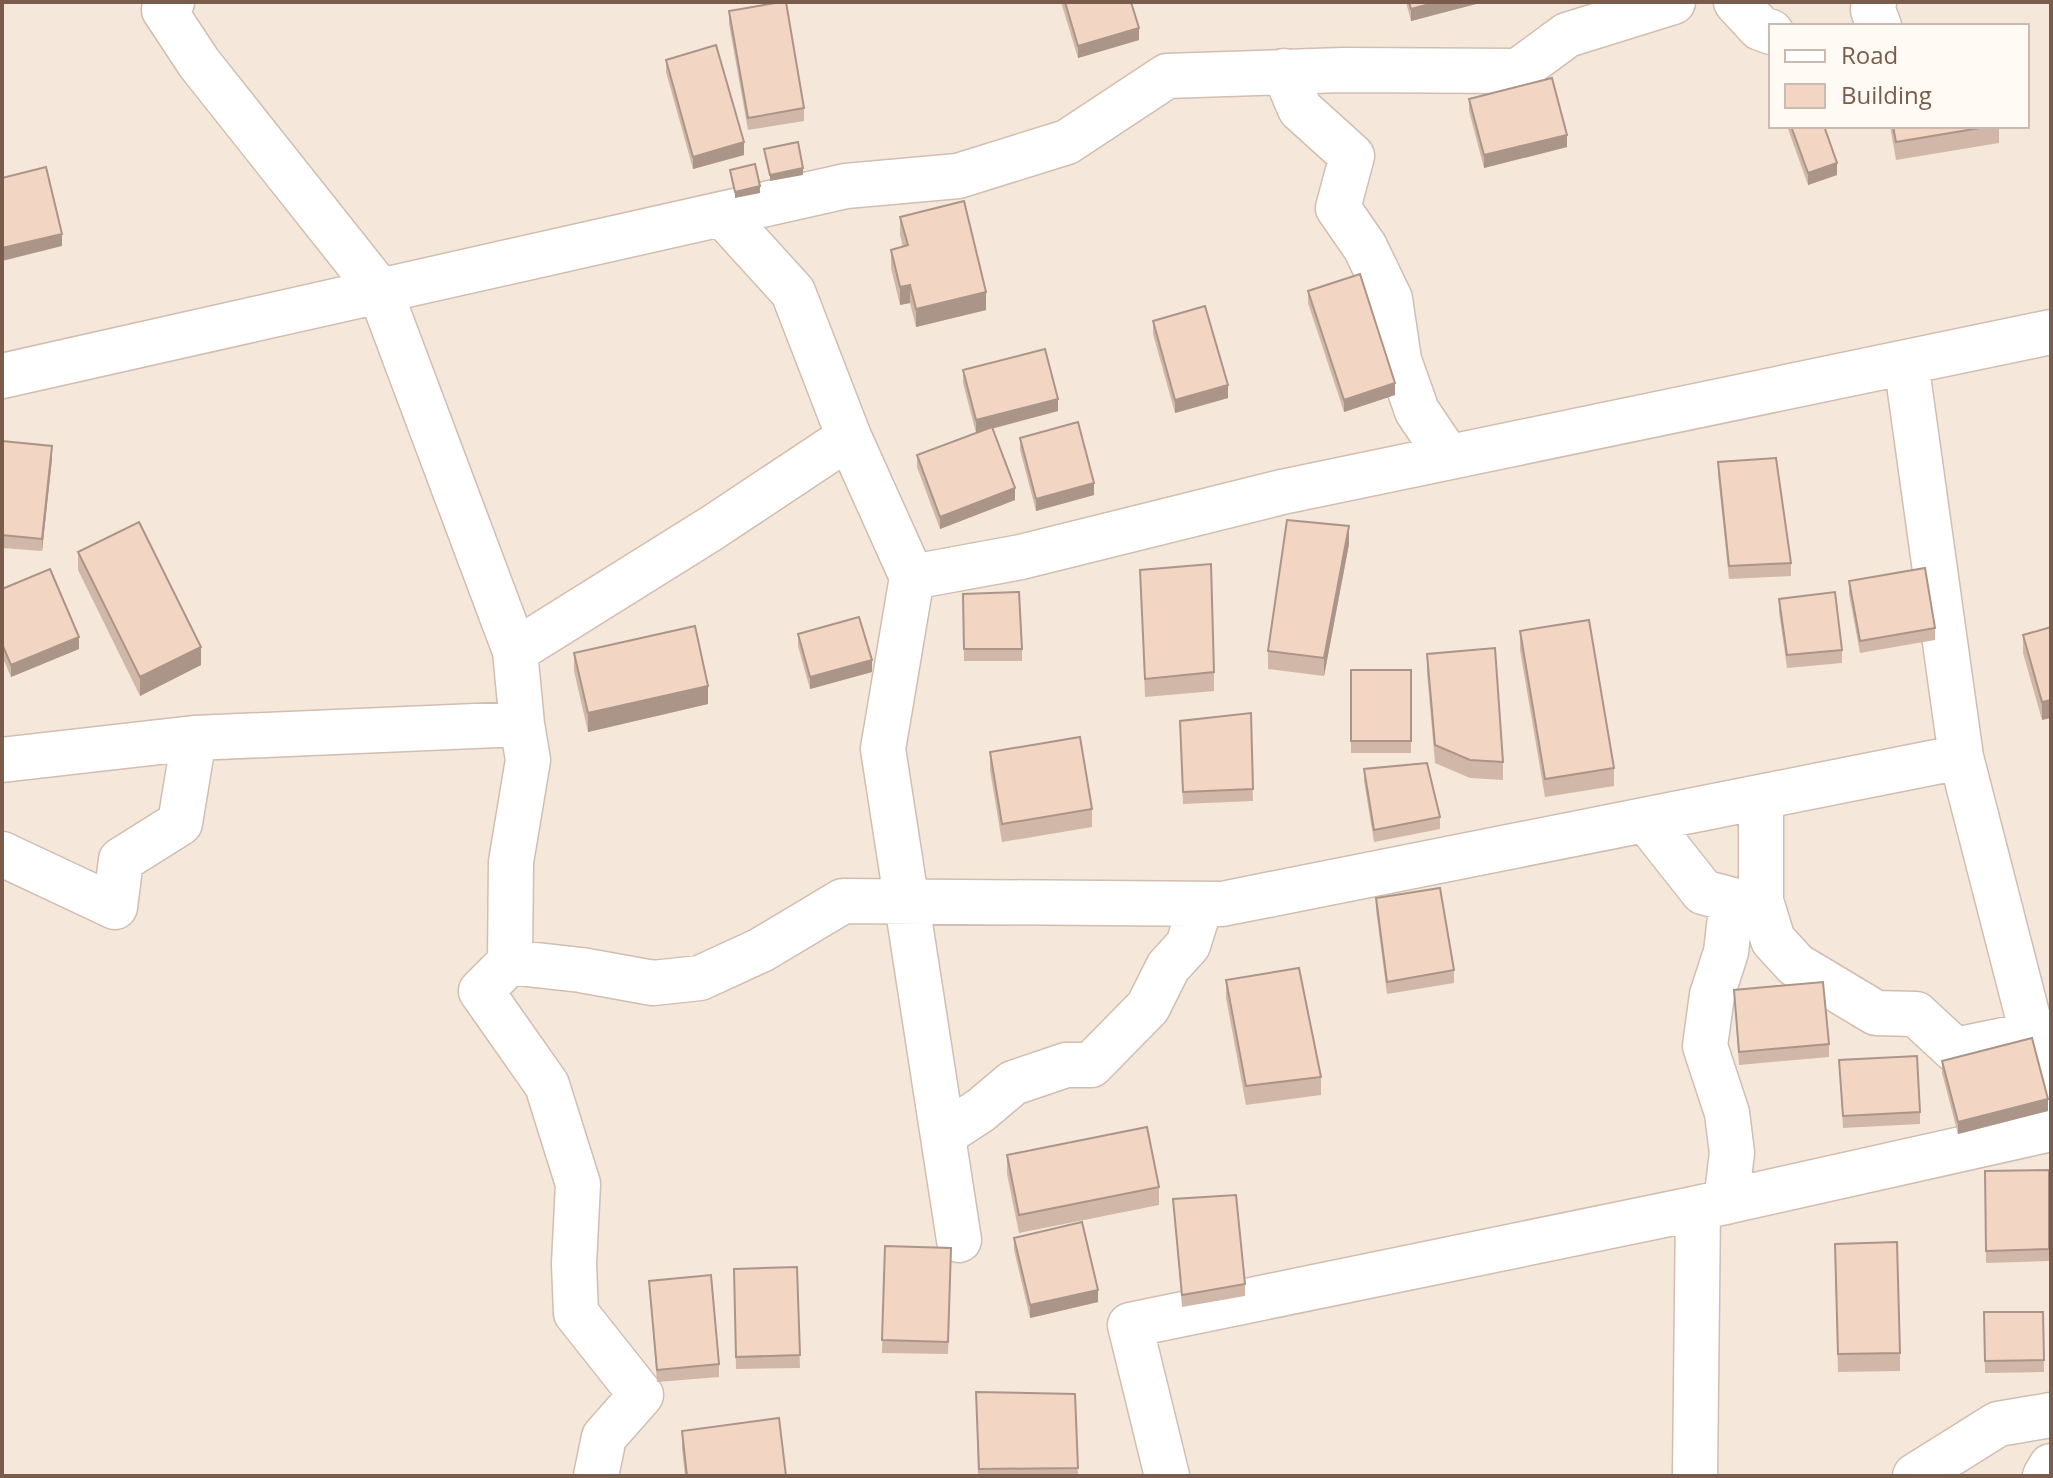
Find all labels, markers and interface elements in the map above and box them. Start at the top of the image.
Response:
legend [1769,24,2029,128]
text: Road [1841,38,1898,71]
text: Building [1841,78,1932,111]

